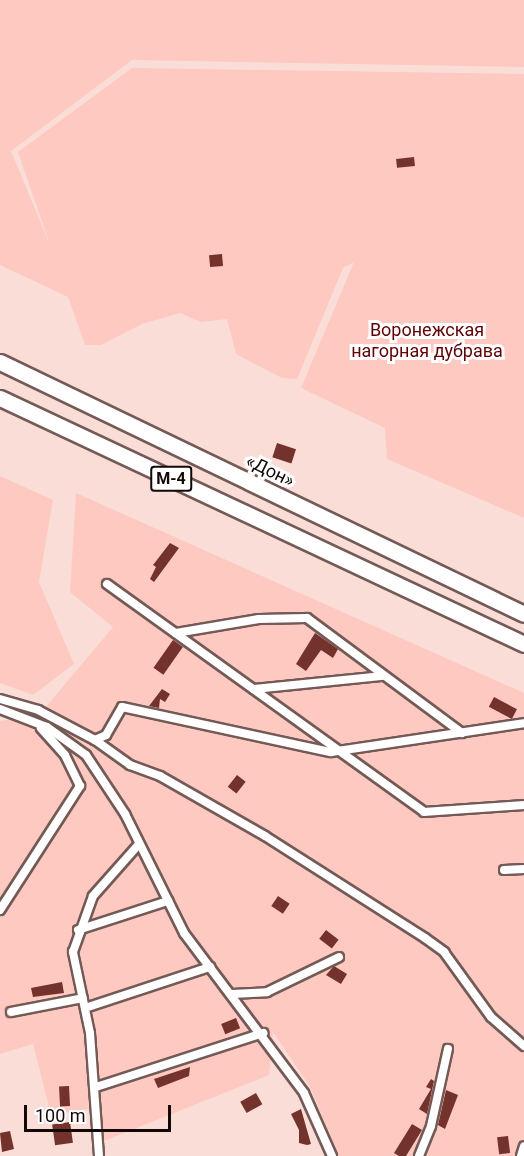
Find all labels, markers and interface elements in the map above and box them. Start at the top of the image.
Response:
park label: Воронежская нагорная дубрава [351,320,503,362]
street label: «Дон» [242,450,298,492]
road number: М-4 [150,466,192,492]
scale bar [27,1093,174,1131]
text: 100 m [35,1105,86,1126]

